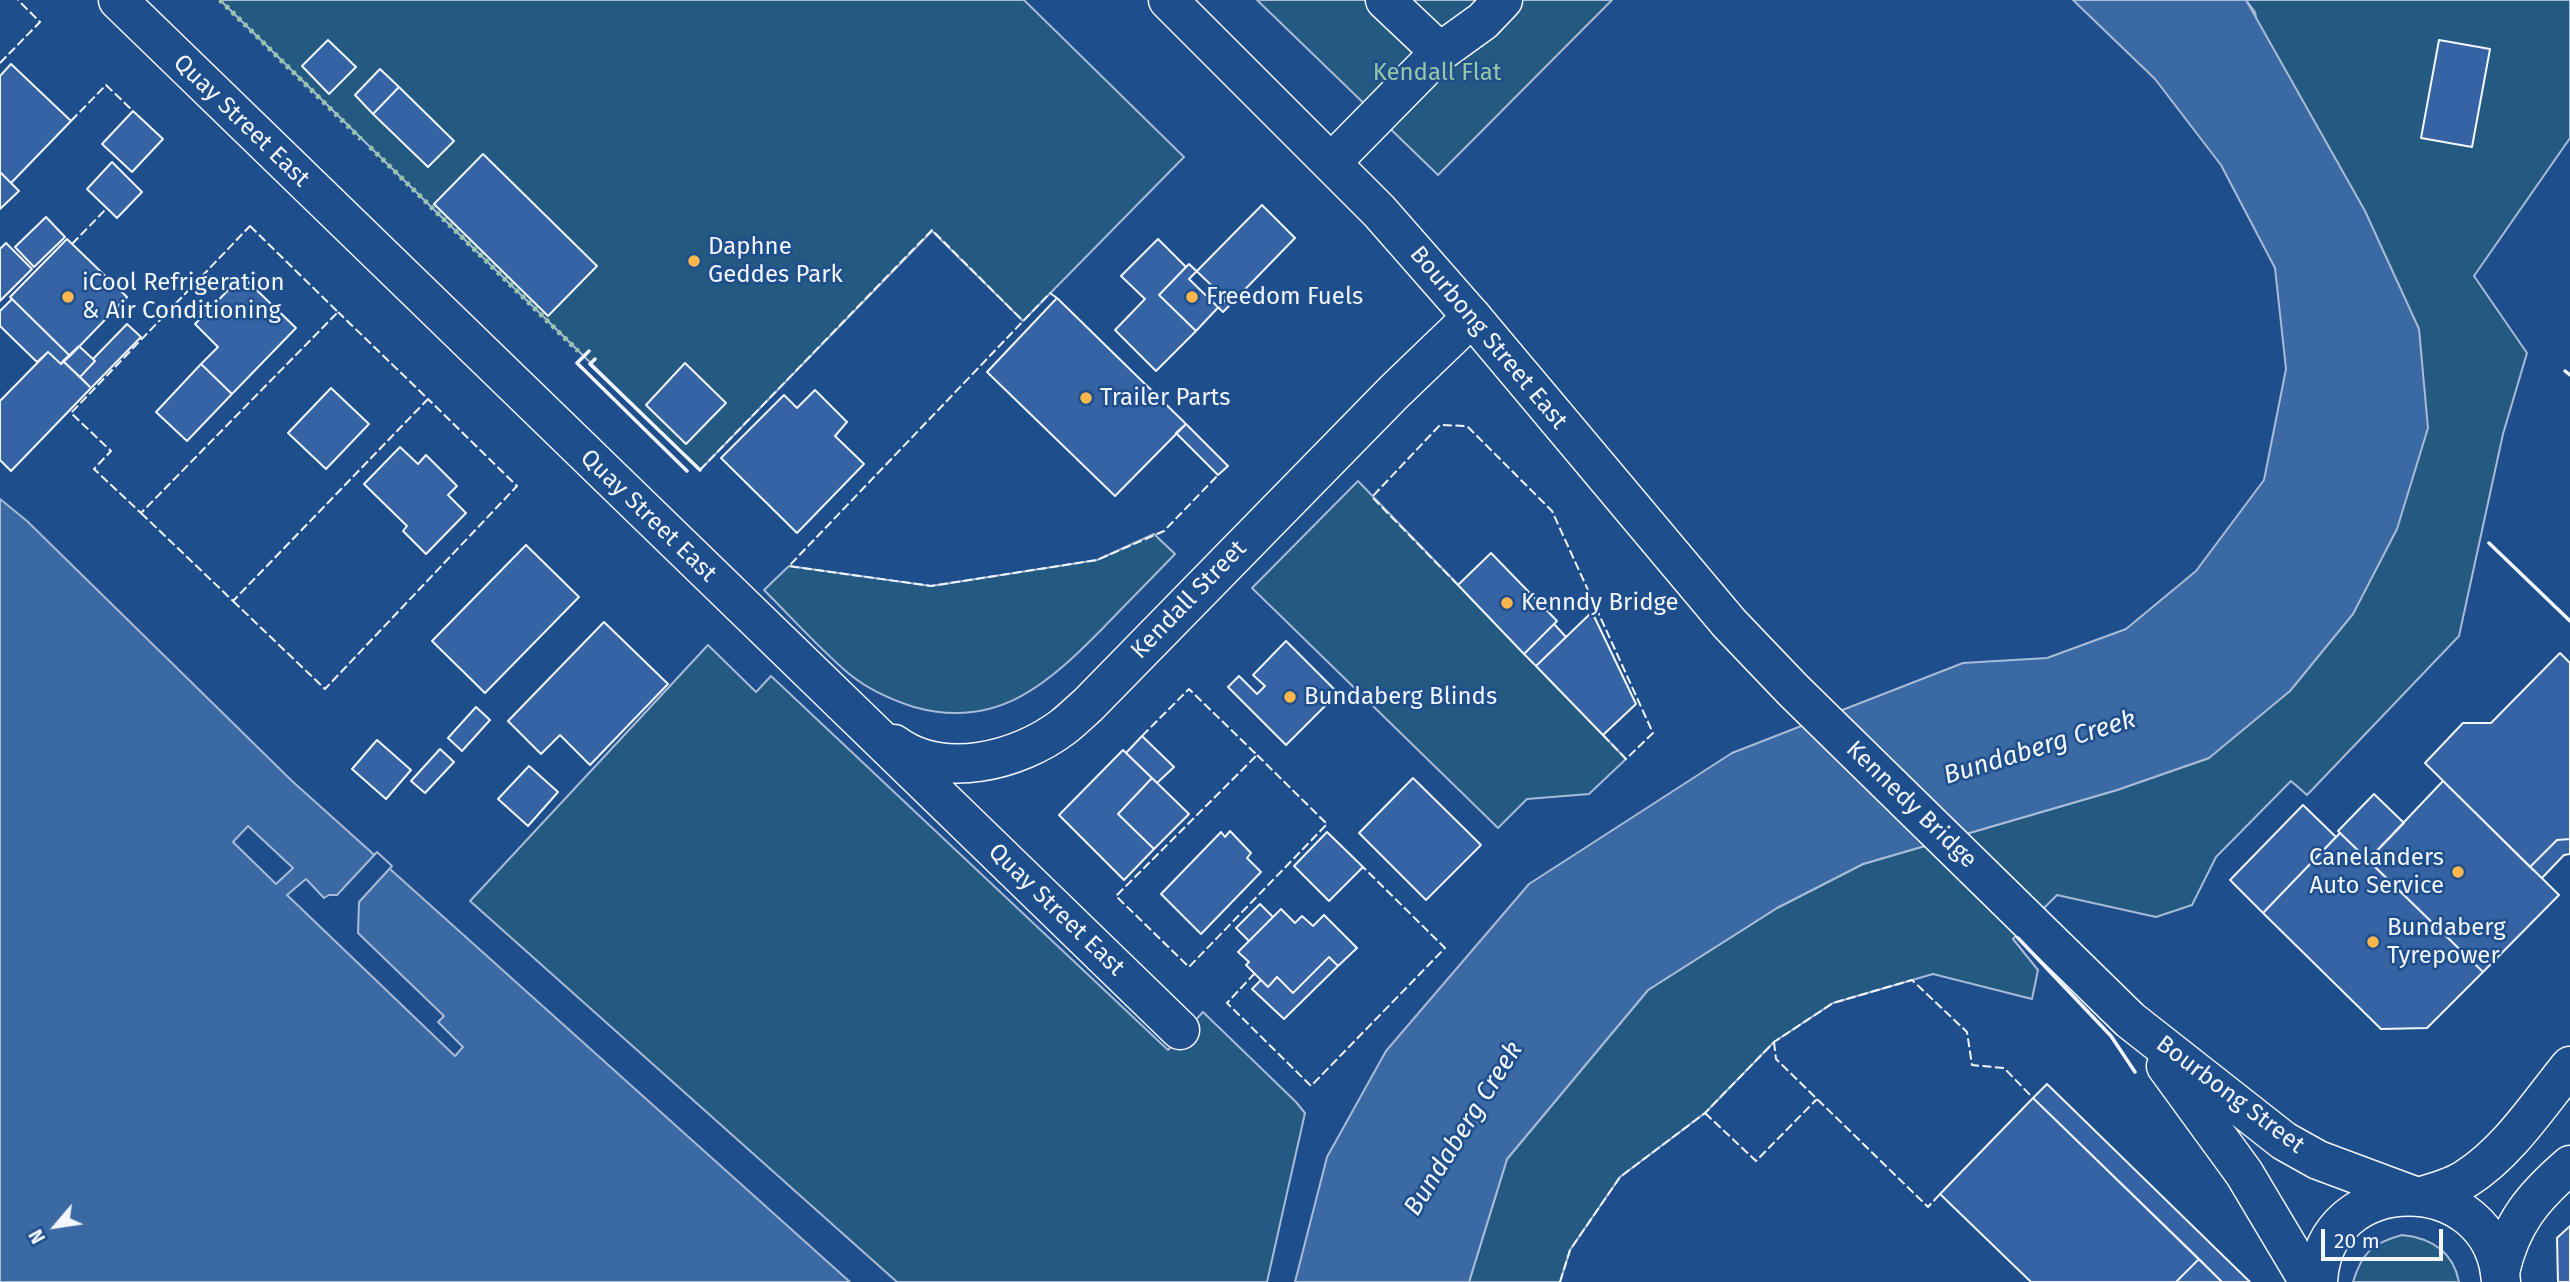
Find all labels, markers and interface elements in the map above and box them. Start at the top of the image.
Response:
street label: Quay Street East [167,49,315,193]
park label: Kendall Flat [1373,59,1501,87]
place label: Daphne Geddes Park [708,233,843,289]
street label: Bourbong Street East [1403,241,1573,435]
marker: Daphne Geddes Park [686,253,702,269]
place label: iCool Refrigeration & Air Conditioning [82,269,285,325]
place label: Freedom Fuels [1206,283,1363,311]
marker: iCool Refrigeration & Air Conditioning [60,289,76,305]
marker: Freedom Fuels [1184,289,1200,305]
place label: Trailer Parts [1100,384,1230,412]
marker: Trailer Parts [1078,390,1094,406]
street label: Quay Street East [574,444,722,588]
street label: Kendall Street [1125,535,1253,665]
place label: Kenndy Bridge [1521,589,1679,617]
marker: Kenndy Bridge [1499,595,1515,611]
place label: Bundaberg Blinds [1304,683,1497,711]
marker: Bundaberg Blinds [1282,689,1298,705]
water label: Bundaberg Creek [1940,704,2140,792]
street label: Kennedy Bridge [1840,735,1982,875]
street label: Quay Street East [982,838,1130,982]
place label: Canelanders Auto Service [2309,844,2444,900]
marker: Canelanders Auto Service [2450,864,2466,880]
place label: Bundaberg Tyrepower [2387,914,2506,970]
marker: Bundaberg Tyrepower [2365,934,2381,950]
street label: Bourbong Street [2150,1030,2310,1160]
water label: Bundaberg Creek [1398,1036,1530,1222]
north arrow [21,1191,91,1261]
scale bar [2325,1216,2448,1260]
text: N [24,1225,50,1248]
text: 20 m [2334,1228,2380,1254]

